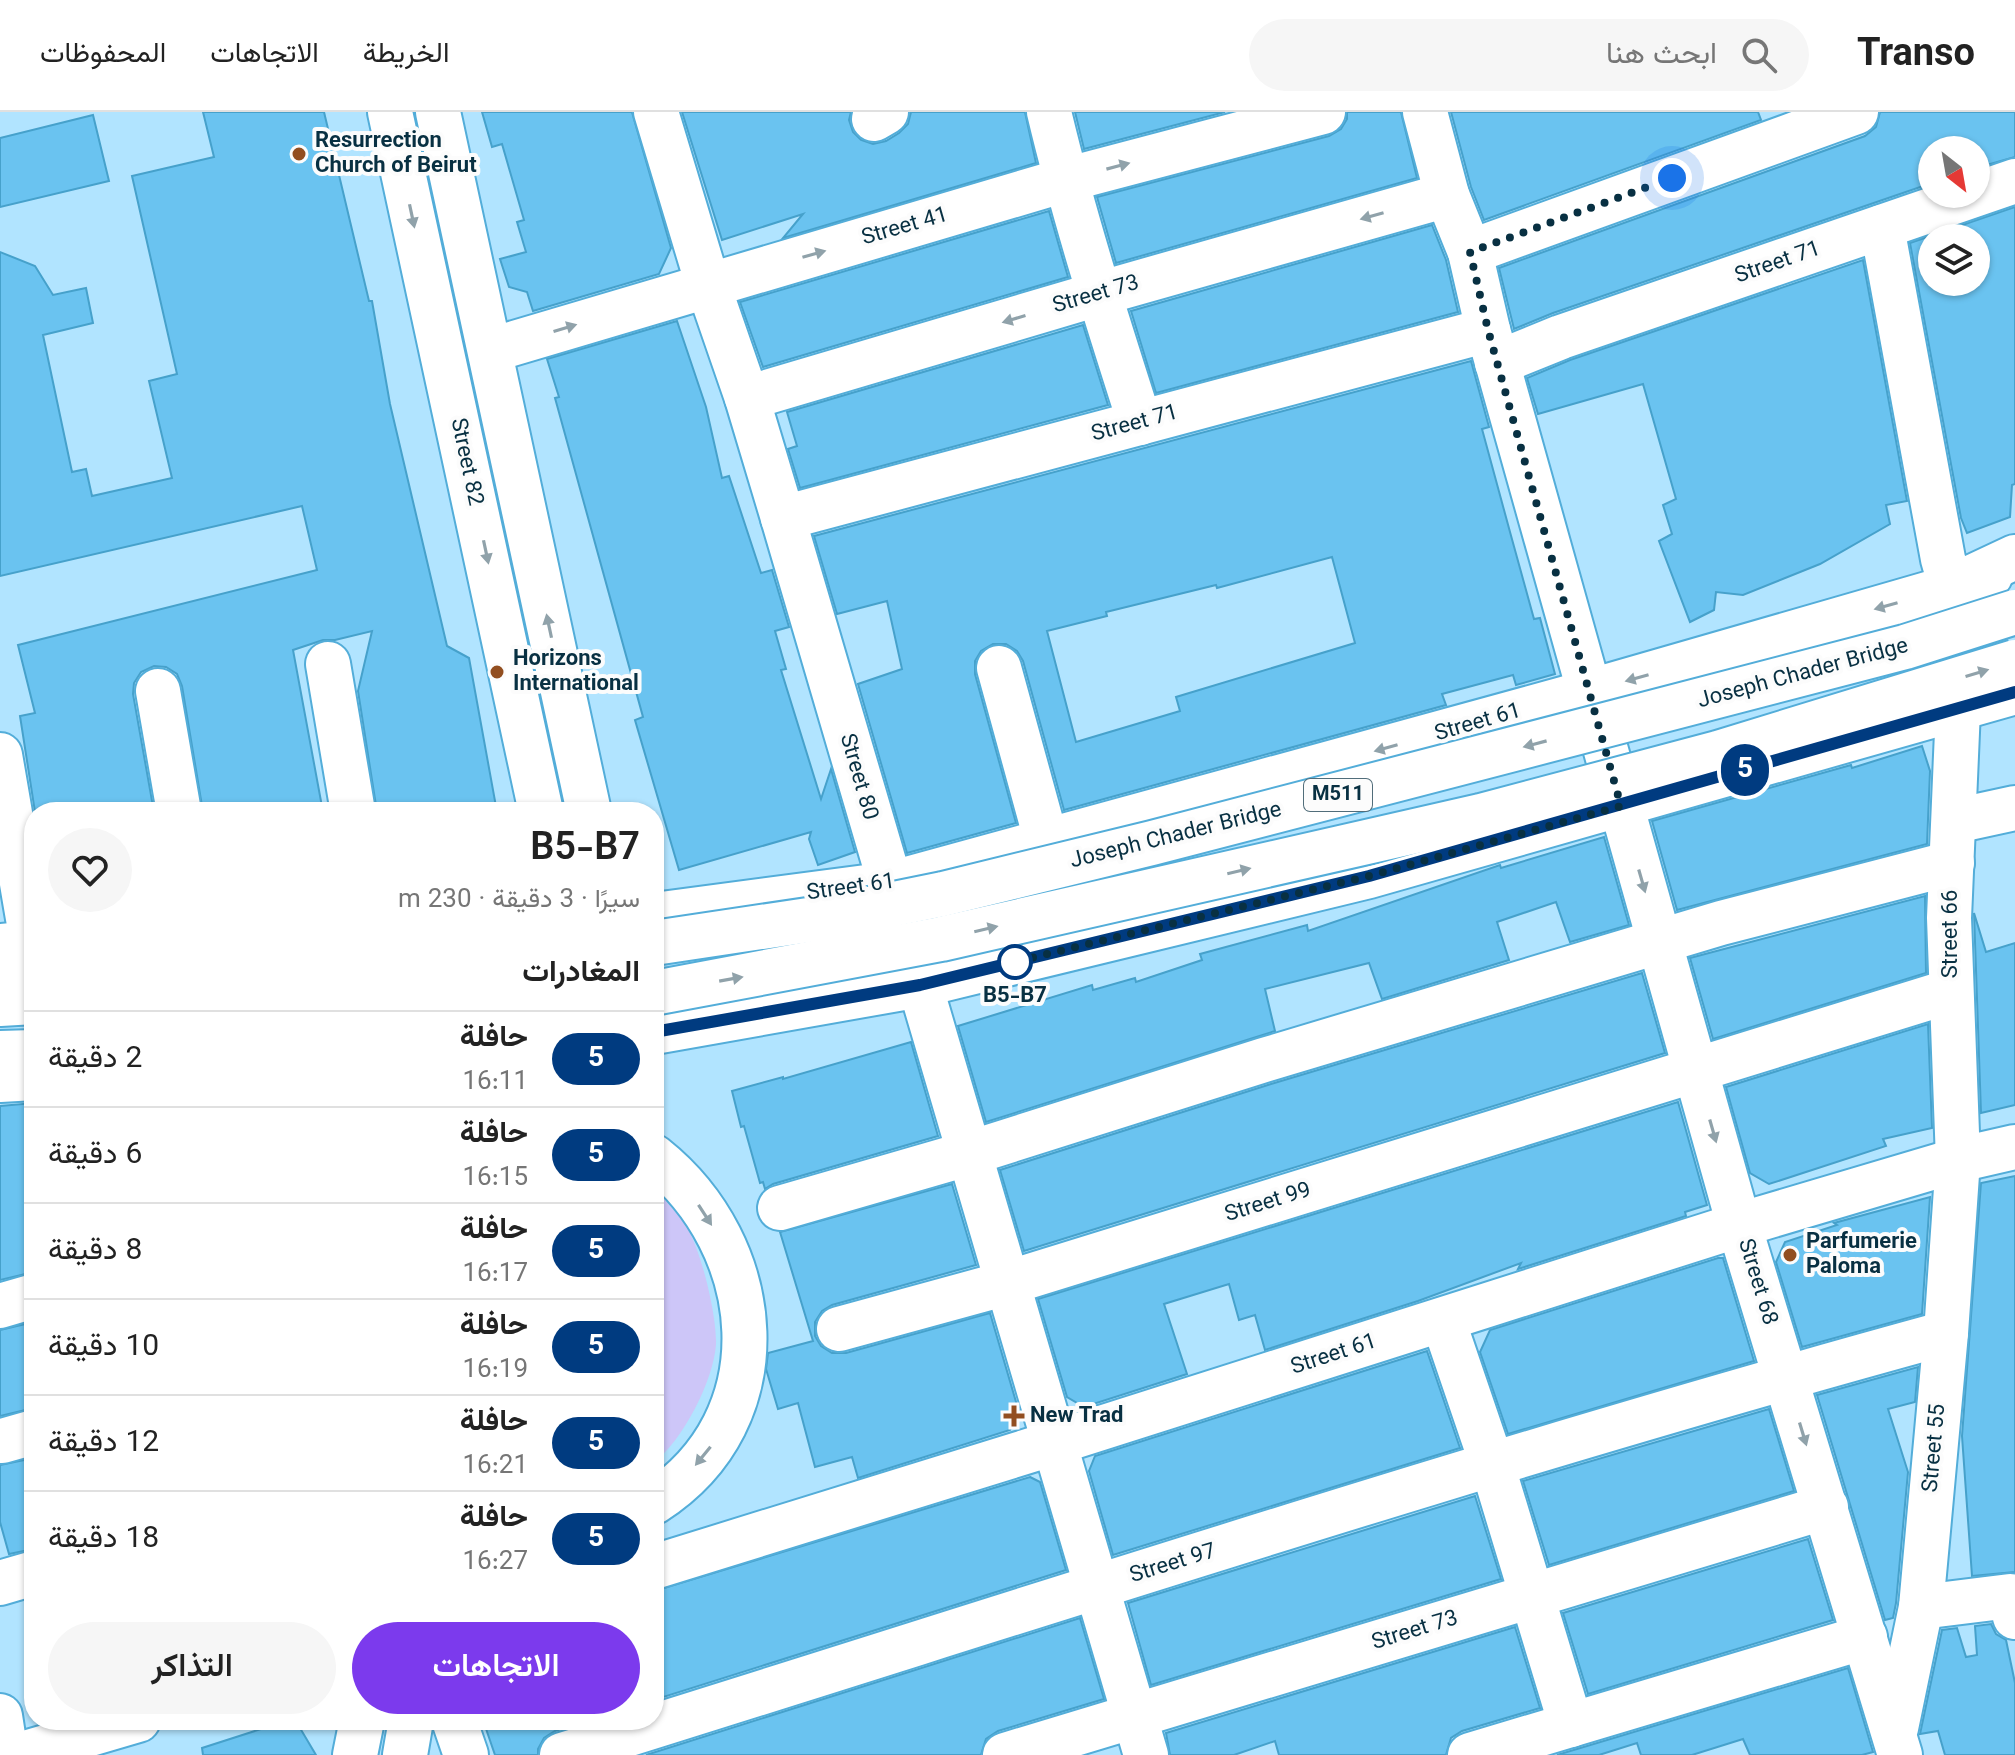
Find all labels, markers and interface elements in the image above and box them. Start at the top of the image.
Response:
search box [1249,19,1809,91]
text: Transo [1857,26,1975,85]
text: ابحث هنا [1606,32,1717,79]
text: المحفوظات [40,33,166,77]
text: الاتجاهات [210,33,319,77]
text: الخريطة [363,33,449,77]
icon: search [1737,33,1781,77]
place label: Resurrection Church of Beirut [315,124,477,184]
north arrow [1918,136,1990,208]
map controls [1918,136,1990,296]
marker: Resurrection Church of Beirut [290,145,308,163]
your location [1652,158,1692,198]
one-way arrow [1105,159,1130,171]
street label: Street 41 [858,198,952,256]
one-way arrow [406,203,419,228]
one-way arrow [1359,210,1383,223]
button: layers [1918,224,1990,296]
street label: Street 71 [1730,232,1826,294]
one-way arrow [803,247,827,260]
street label: Street 73 [1049,266,1143,324]
one-way arrow [1002,313,1026,326]
one-way arrow [554,321,578,334]
street label: Street 71 [1088,396,1182,452]
street label: Street 82 [440,415,492,509]
one-way arrow [480,539,493,564]
one-way arrow [1874,600,1899,612]
one-way arrow [542,614,555,639]
street label: Joseph Chader Bridge [1694,629,1912,719]
place label: Horizons International [513,642,639,702]
marker: Horizons International [488,663,506,681]
one-way arrow [1965,666,1989,679]
one-way arrow [1624,672,1648,685]
street label: Street 61 [1431,694,1525,752]
street label: Street 80 [829,730,887,824]
one-way arrow [1522,738,1547,750]
one-way arrow [1374,743,1399,755]
line badge: 5 [1719,744,1771,796]
text: 5 [1737,748,1753,792]
road number: M511 [1304,779,1372,811]
street label: Joseph Chader Bridge [1067,793,1285,879]
text: B5-B7 [530,820,640,879]
button: heart [48,828,132,912]
street label: Street 61 [805,864,897,912]
one-way arrow [1227,864,1252,877]
one-way arrow [1636,869,1649,893]
text: سيرًا · 3 دقيقة · 230 m [398,880,640,921]
street label: Street 66 [1934,890,1969,978]
one-way arrow [973,922,998,935]
marker: B5-B7 [998,945,1032,979]
text: المغادرات [522,950,640,997]
one-way arrow [719,973,744,985]
place label: B5-B7 [983,979,1047,1014]
text: حافلة [460,1015,528,1062]
text: 2 دقيقة [48,1036,142,1083]
text: 5 [588,1037,604,1081]
text: 16:11 [462,1062,528,1103]
text: حافلة [460,1111,528,1158]
one-way arrow [1707,1118,1719,1143]
text: 6 دقيقة [48,1132,142,1179]
text: 5 [588,1133,604,1177]
text: 16:15 [462,1158,528,1199]
street label: Street 99 [1220,1173,1316,1233]
one-way arrow [697,1204,712,1226]
text: حافلة [460,1207,528,1254]
place label: Parfumerie Paloma [1806,1225,1917,1285]
text: 8 دقيقة [48,1228,142,1275]
text: 5 [588,1229,604,1273]
street label: Street 68 [1727,1234,1787,1330]
marker: Parfumerie Paloma [1781,1246,1799,1264]
text: 16:17 [462,1254,528,1295]
text: حافلة [460,1303,528,1350]
text: 10 دقيقة [48,1324,159,1371]
text: 5 [588,1325,604,1369]
street label: Street 61 [1286,1325,1382,1385]
text: 16:19 [462,1350,528,1391]
text: حافلة [460,1399,528,1446]
place label: New Trad [1030,1399,1123,1434]
street label: Street 55 [1914,1402,1956,1494]
marker: New Trad [1005,1407,1023,1425]
text: 12 دقيقة [48,1420,159,1467]
text: 5 [588,1421,604,1465]
one-way arrow [1797,1422,1810,1446]
text: 16:21 [462,1446,528,1487]
one-way arrow [695,1446,711,1466]
text: حافلة [460,1495,528,1542]
text: 18 دقيقة [48,1516,159,1563]
text: 5 [588,1517,604,1561]
street label: Street 97 [1125,1534,1221,1594]
text: 16:27 [462,1542,528,1583]
street label: Street 73 [1367,1601,1463,1661]
button: التذاكر [48,1622,336,1714]
button: الاتجاهات [352,1622,640,1714]

